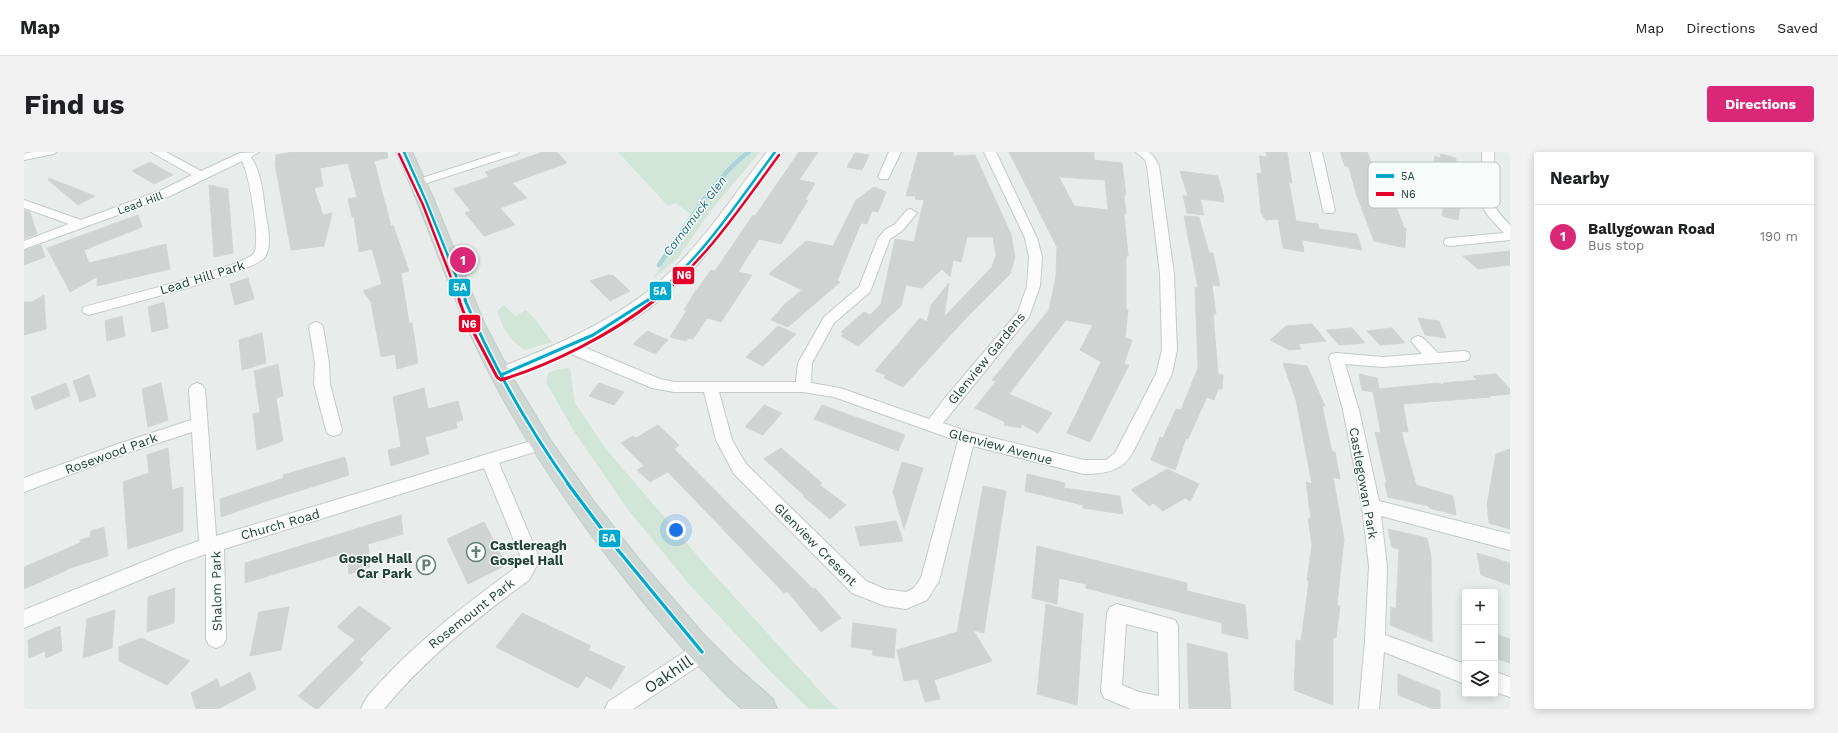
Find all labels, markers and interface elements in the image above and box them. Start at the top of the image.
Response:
text: Map [20,16,60,39]
text: Map [1636,20,1664,36]
text: Directions [1686,20,1755,36]
text: Saved [1777,20,1818,36]
button: Directions [1707,86,1814,122]
text: Find us [24,88,124,121]
legend [1368,162,1500,208]
text: Nearby [1550,168,1609,188]
text: 5A [1401,170,1415,183]
water label: Carnamuck Glen [661,174,729,258]
text: N6 [1401,188,1416,201]
street label: Lead Hill [116,189,165,218]
text: Ballygowan Road [1588,220,1715,238]
text: 1 [1560,229,1566,244]
text: 190 m [1760,229,1798,244]
text: Bus stop [1588,238,1644,253]
pin: 1 [450,245,476,275]
street label: Lead Hill Park [158,257,247,298]
line badge: N6 [672,266,695,285]
text: N6 [677,269,692,282]
line badge: 5A [448,278,471,297]
text: 5A [453,281,467,294]
line badge: 5A [649,281,672,301]
text: 5A [653,285,667,298]
street label: Glenview Gardens [945,309,1028,407]
line badge: N6 [458,314,481,333]
text: N6 [462,318,477,331]
street label: Glenview Avenue [947,425,1054,468]
street label: Castlegowan Park [1346,426,1381,541]
street label: Rosewood Park [63,430,160,477]
street label: Glenview Cresent [771,500,860,589]
street label: Church Road [239,506,321,543]
your location [666,520,686,540]
line badge: 5A [598,529,621,548]
text: 5A [602,532,616,545]
place label: Castlereagh Gospel Hall [490,538,567,568]
church icon: Castlereagh Gospel Hall [465,541,487,563]
street label: Shalom Park [208,550,225,631]
place label: Gospel Hall Car Park [339,551,413,581]
parking icon: Gospel Hall Car Park [415,554,437,576]
street label: Rosemount Park [425,575,518,652]
map controls [1462,589,1498,697]
button: + [1462,589,1498,625]
button: − [1462,625,1498,661]
street label: Oakhill [641,651,696,697]
button: layers [1462,661,1498,697]

